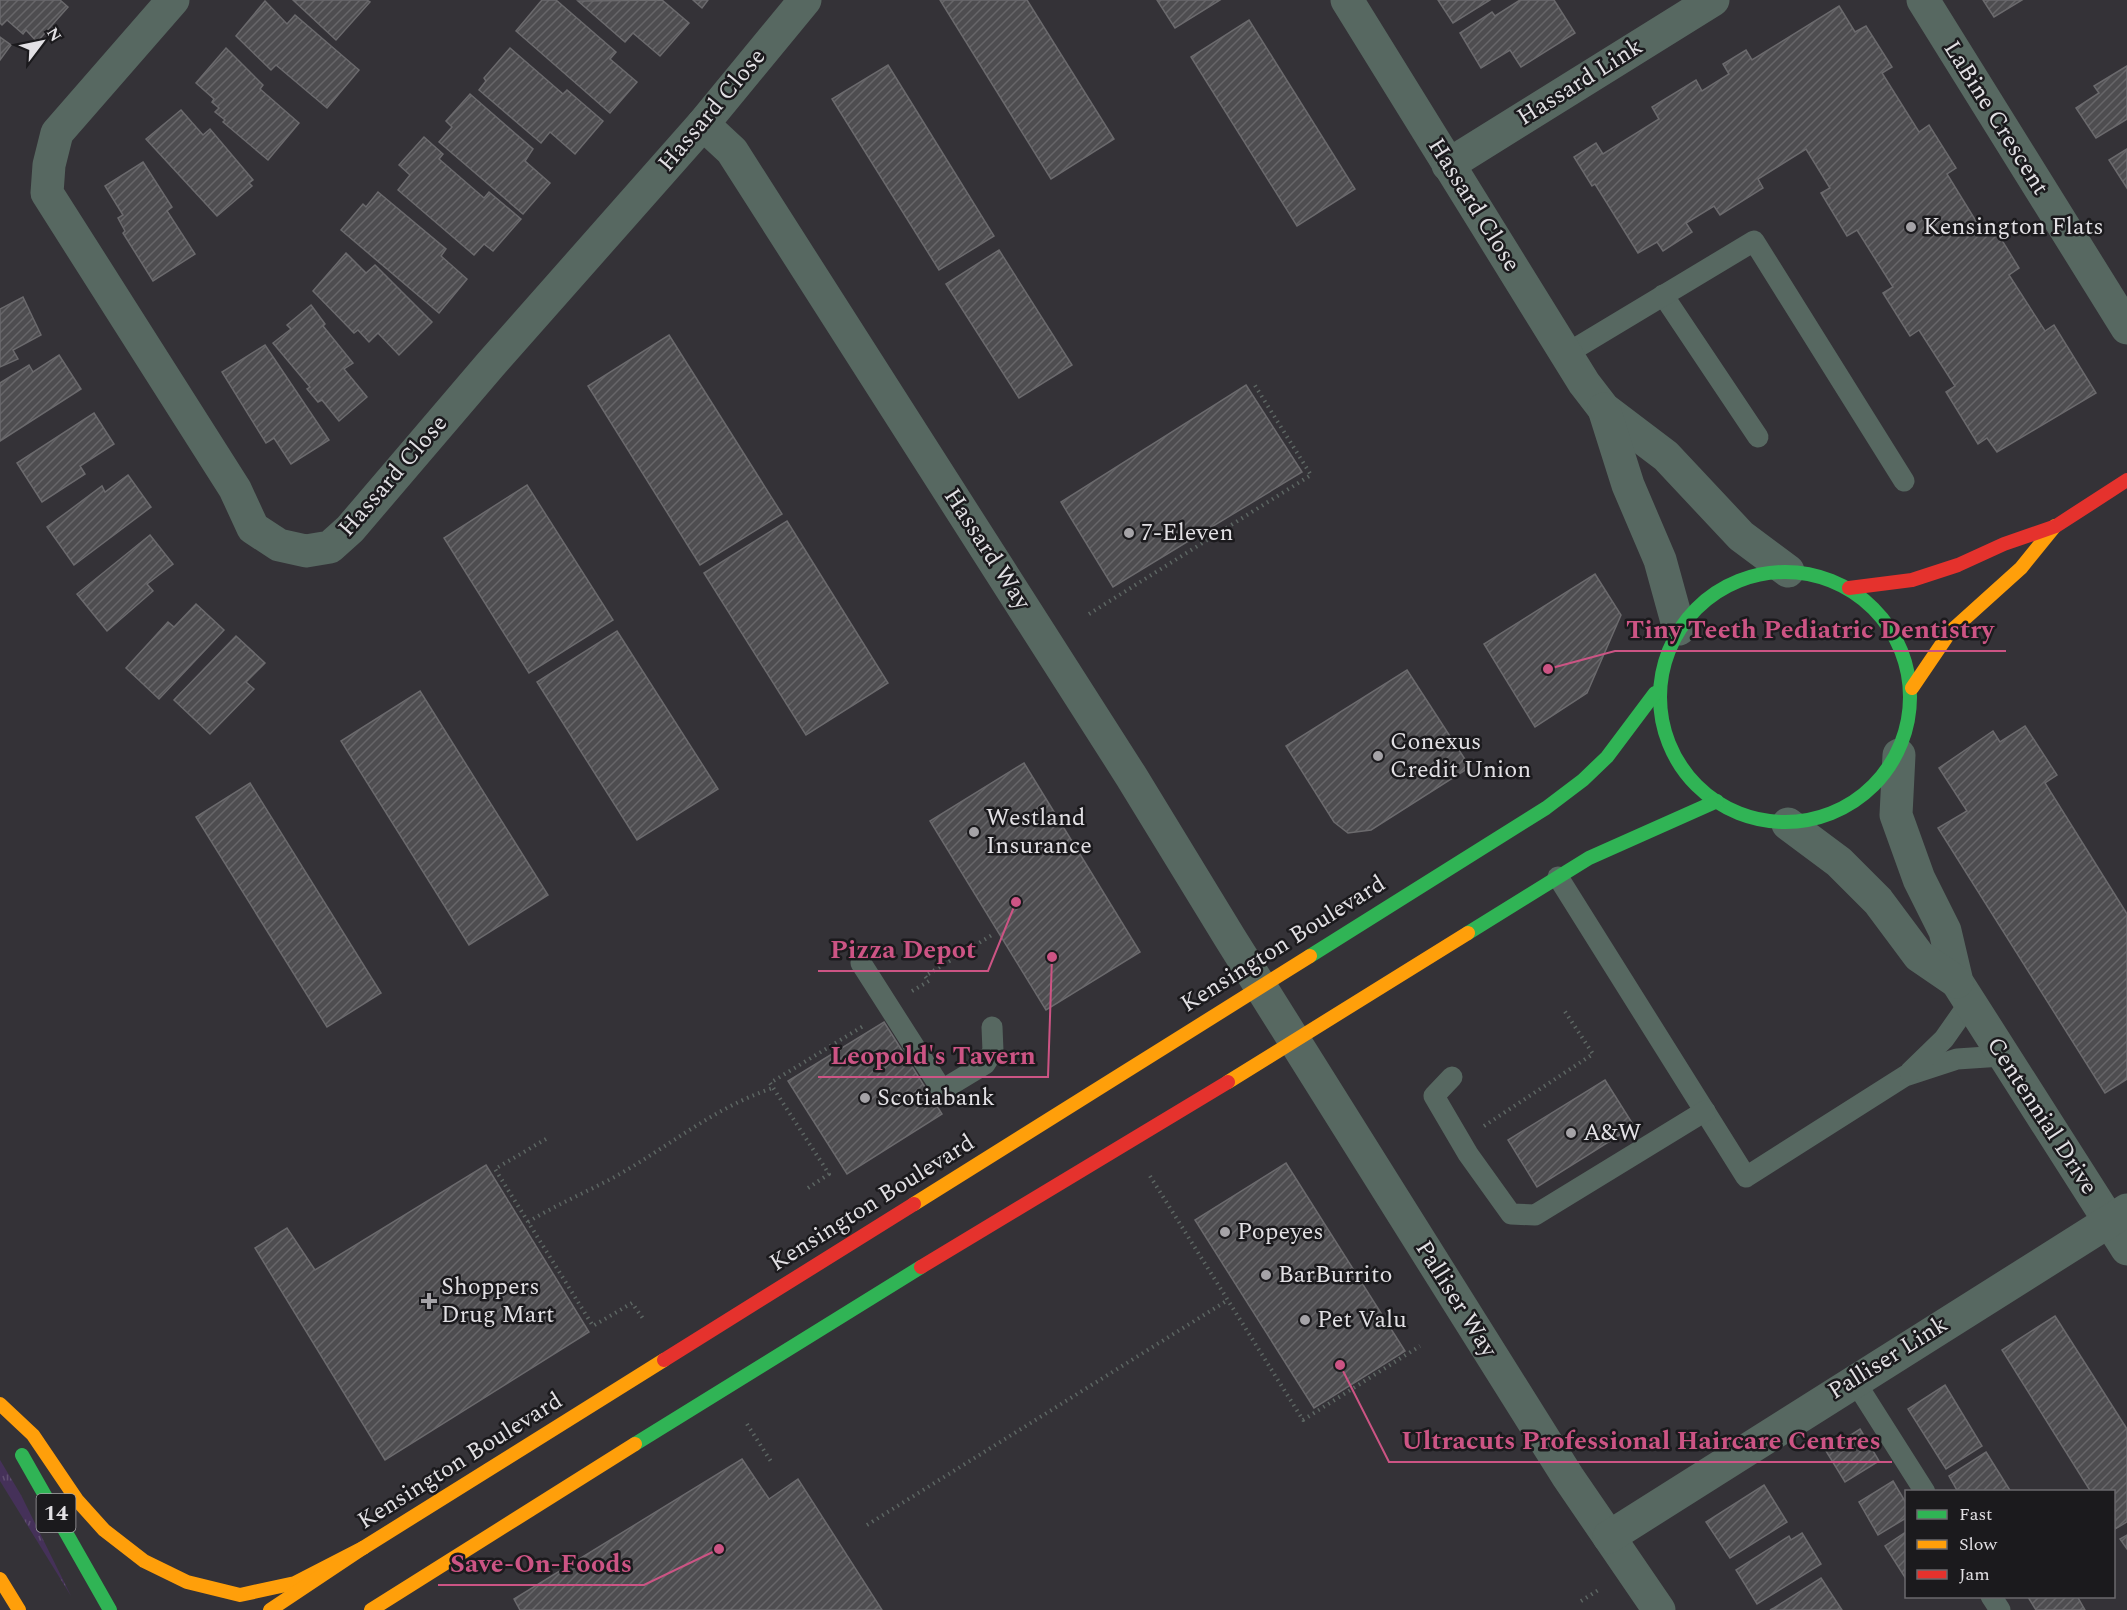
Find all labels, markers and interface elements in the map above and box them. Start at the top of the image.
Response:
north arrow [12,12,72,72]
text: N [40,23,68,46]
street label: Hassard Link [1510,29,1650,135]
street label: LaBine Crescent [1934,34,2058,202]
street label: Hassard Close [649,40,775,180]
street label: Hassard Close [1419,131,1529,279]
place label: Kensington Flats [1923,209,2104,245]
marker: Kensington Flats [1904,220,1918,234]
street label: Hassard Close [330,407,456,545]
street label: Hassard Way [934,481,1041,618]
place label: 7-Eleven [1141,515,1233,551]
marker: 7-Eleven [1122,526,1136,540]
callout: Tiny Teeth Pediatric Dentistry [1615,607,2006,651]
text: Tiny Teeth Pediatric Dentistry [1626,610,1996,650]
place label: Conexus Credit Union [1390,724,1531,788]
marker: Conexus Credit Union [1371,749,1385,763]
place label: Westland Insurance [986,800,1092,864]
marker: Westland Insurance [967,825,981,839]
street label: Kensington Boulevard [1173,866,1393,1022]
callout: Pizza Depot [818,927,988,971]
text: Pizza Depot [830,930,976,970]
street label: Centennial Drive [1977,1030,2107,1202]
callout: Leopold's Tavern [818,1033,1048,1077]
text: Leopold's Tavern [830,1036,1036,1076]
place label: Scotiabank [877,1080,995,1116]
marker: Scotiabank [858,1091,872,1105]
place label: A&W [1583,1115,1642,1151]
street label: Kensington Boulevard [762,1125,982,1281]
marker: A&W [1564,1126,1578,1140]
place label: Popeyes [1237,1214,1324,1250]
marker: Popeyes [1218,1225,1232,1239]
street label: Palliser Way [1406,1234,1507,1366]
place label: BarBurrito [1278,1257,1392,1293]
marker: BarBurrito [1259,1268,1273,1282]
place label: Shoppers Drug Mart [441,1269,554,1333]
marker: Shoppers Drug Mart [422,1294,436,1308]
place label: Pet Valu [1317,1302,1407,1338]
street label: Palliser Link [1821,1307,1955,1409]
marker: Pet Valu [1298,1313,1312,1327]
street label: Kensington Boulevard [350,1383,570,1539]
callout: Ultracuts Professional Haircare Centres [1389,1418,1892,1462]
text: Ultracuts Professional Haircare Centres [1401,1421,1881,1461]
legend [1905,1490,2115,1598]
road number: 14 [36,1494,76,1532]
text: Fast [1959,1501,1992,1528]
text: Slow [1959,1531,1998,1558]
callout: Save-On-Foods [438,1541,644,1585]
text: Save-On-Foods [450,1544,632,1584]
text: Jam [1959,1561,1990,1588]

